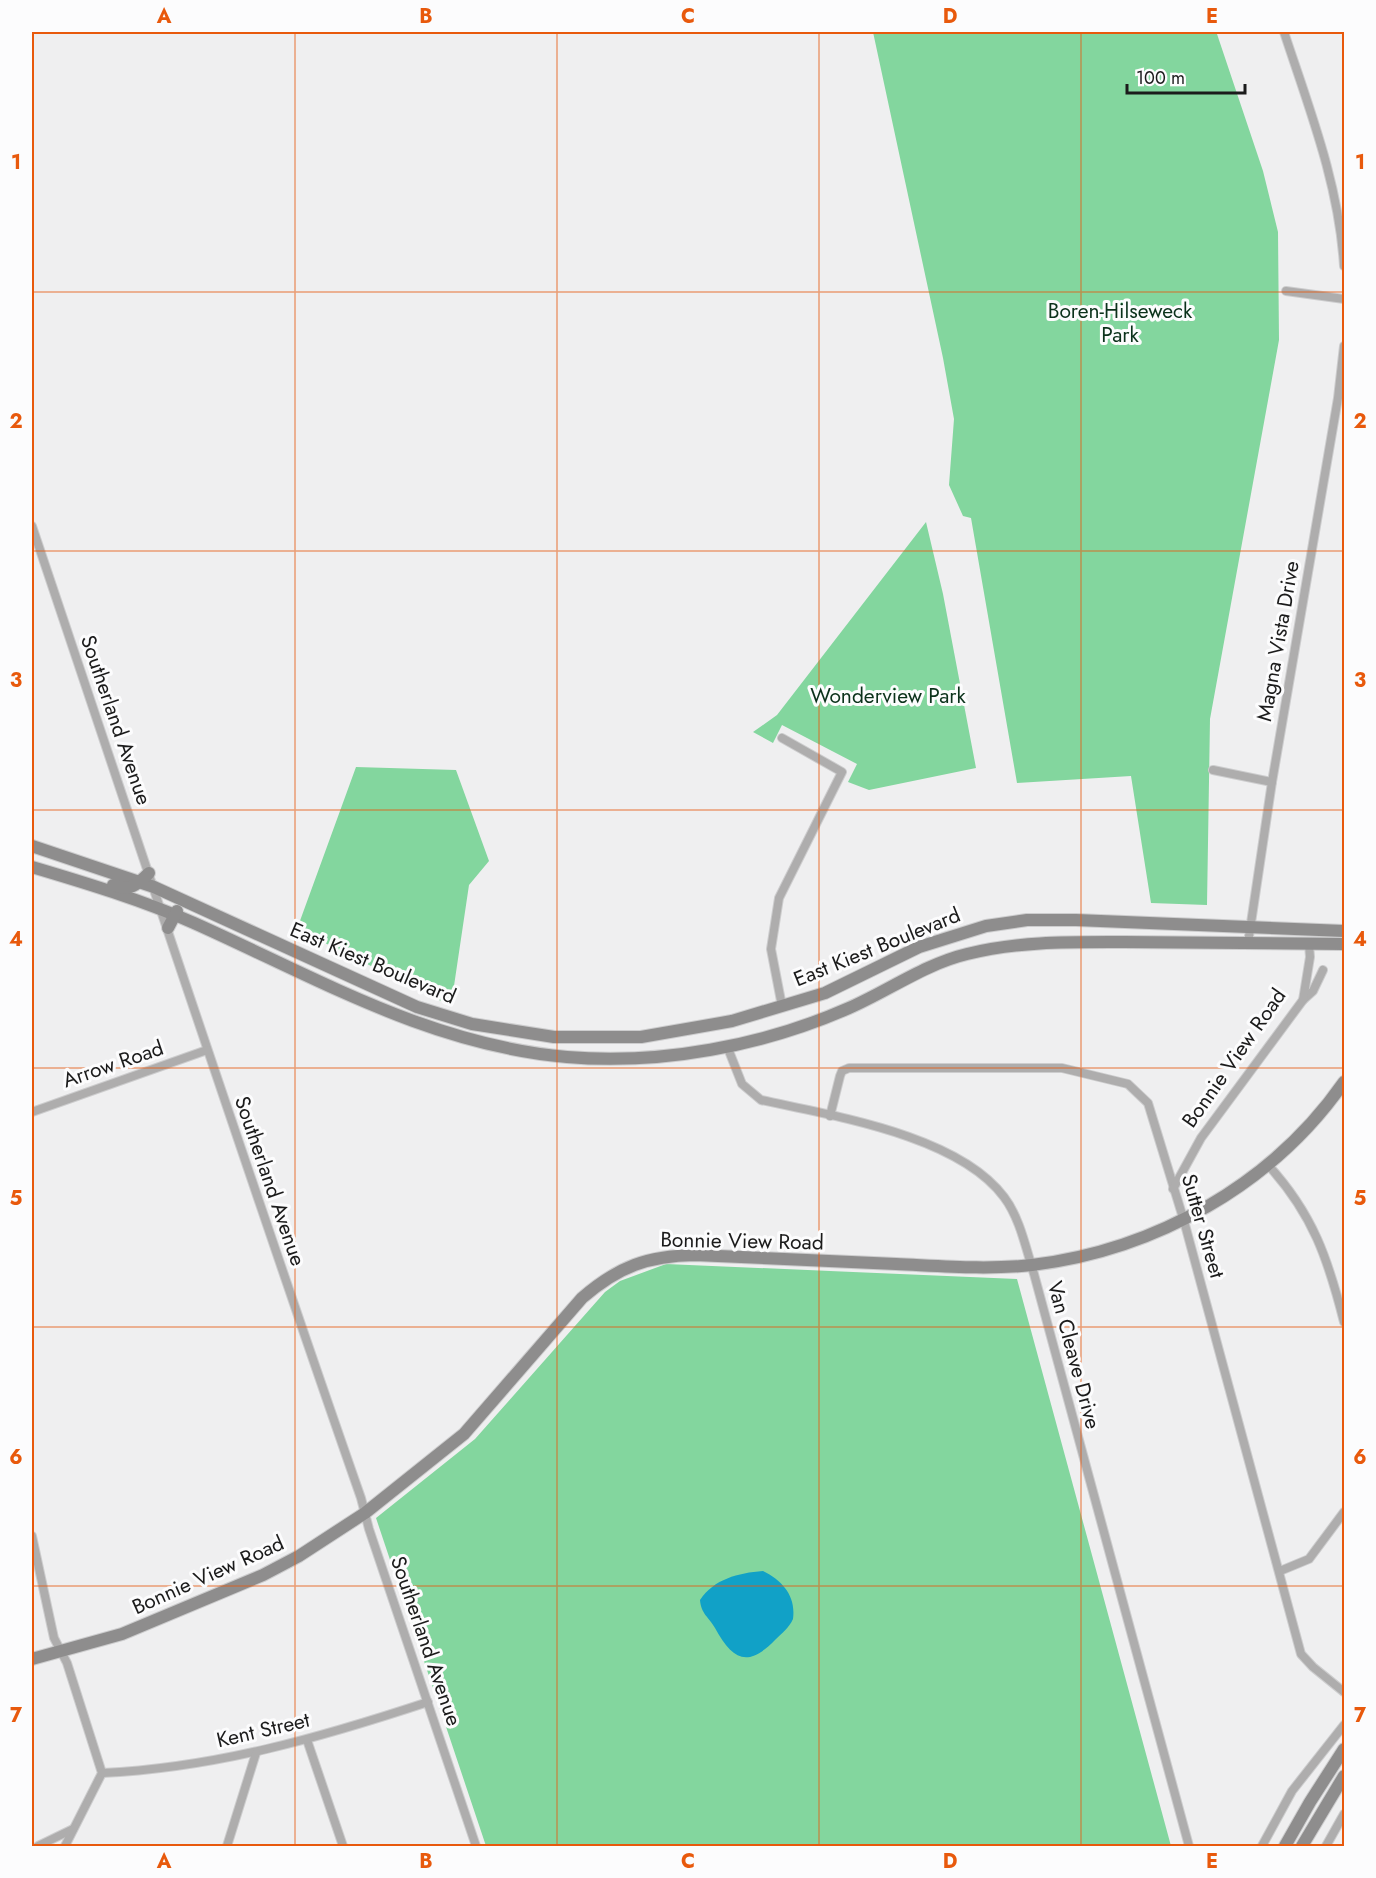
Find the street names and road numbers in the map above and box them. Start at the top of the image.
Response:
street label: Magna Vista Drive [1249,558,1307,724]
street label: Southerland Avenue [73,631,159,809]
street label: East Kiest Boulevard [789,900,965,994]
street label: East Kiest Boulevard [285,915,461,1011]
street label: Bonnie View Road [1175,982,1293,1134]
street label: Arrow Road [58,1033,168,1095]
street label: Southerland Avenue [227,1092,313,1270]
street label: Sutter Street [1174,1170,1232,1282]
street label: Bonnie View Road [660,1225,824,1257]
street label: Van Cleave Drive [1040,1278,1108,1432]
street label: Bonnie View Road [127,1528,289,1622]
street label: Southerland Avenue [383,1552,469,1730]
street label: Kent Street [214,1705,312,1755]

